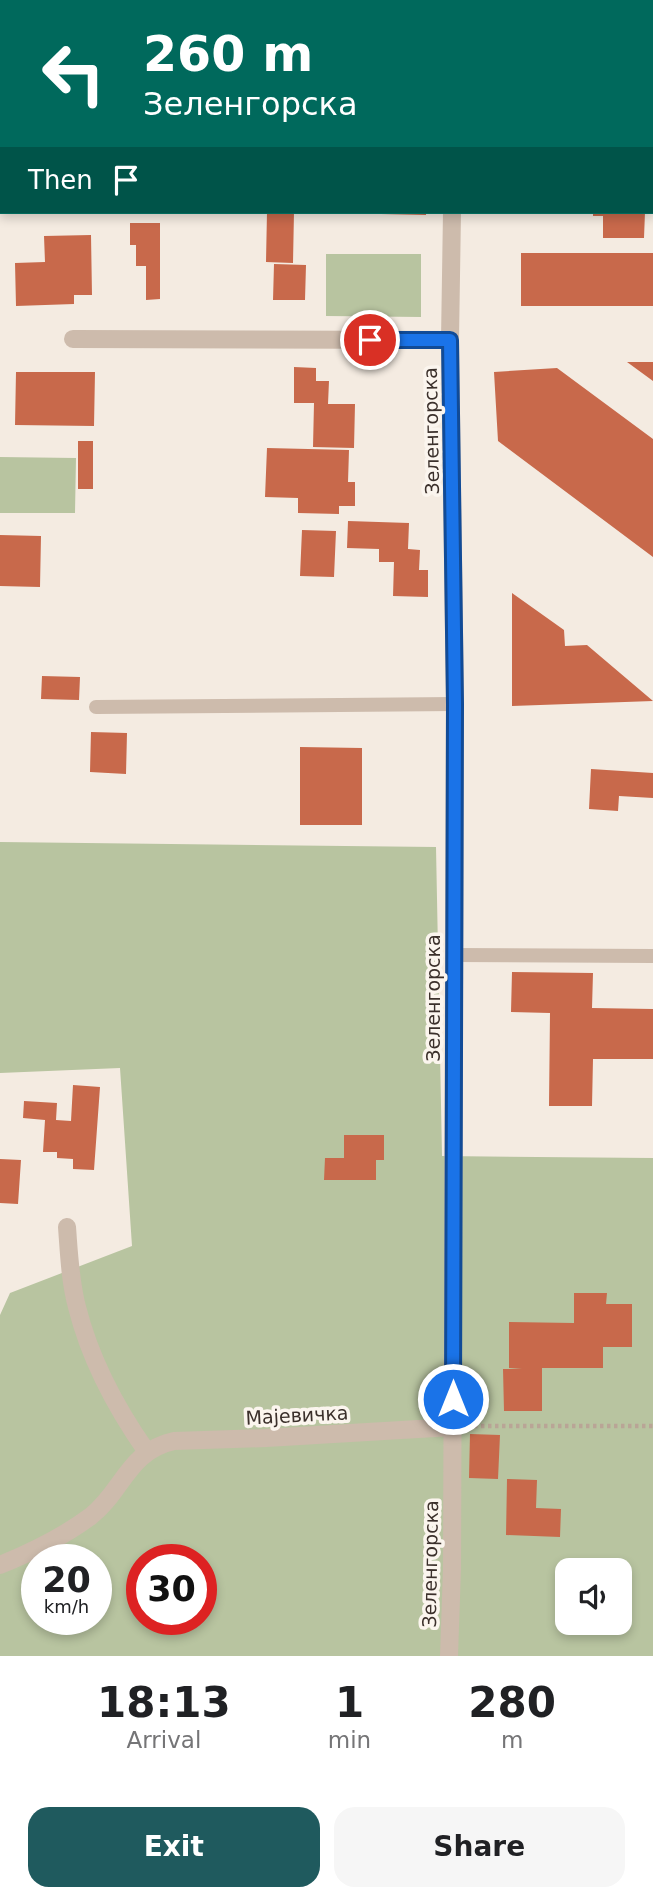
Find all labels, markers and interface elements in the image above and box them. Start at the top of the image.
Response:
text: 260 m [143,26,313,83]
icon: left [28,28,119,119]
text: Зеленгорска [143,85,358,123]
icon: arrive [107,161,145,199]
text: Then [28,165,93,195]
pin [340,310,400,370]
icon: arrive [351,321,389,359]
street label: Зеленгорска [419,367,443,495]
street label: Зеленгорска [422,934,444,1062]
position arrow [416,1362,490,1436]
street label: Мајевичка [245,1401,349,1429]
street label: Зеленгорска [418,1500,442,1628]
speed limit sign: 30 [126,1544,217,1635]
map controls [555,1558,632,1635]
button: sound [555,1558,632,1635]
text: 20 [42,1560,91,1600]
text: km/h [44,1596,89,1617]
text: 18:13 [97,1678,231,1727]
text: 1 [335,1678,364,1727]
text: 280 [468,1678,556,1727]
text: Arrival [127,1727,201,1753]
text: min [328,1727,371,1753]
text: m [501,1727,523,1753]
button: Exit [28,1807,320,1887]
button: Share [334,1807,625,1887]

